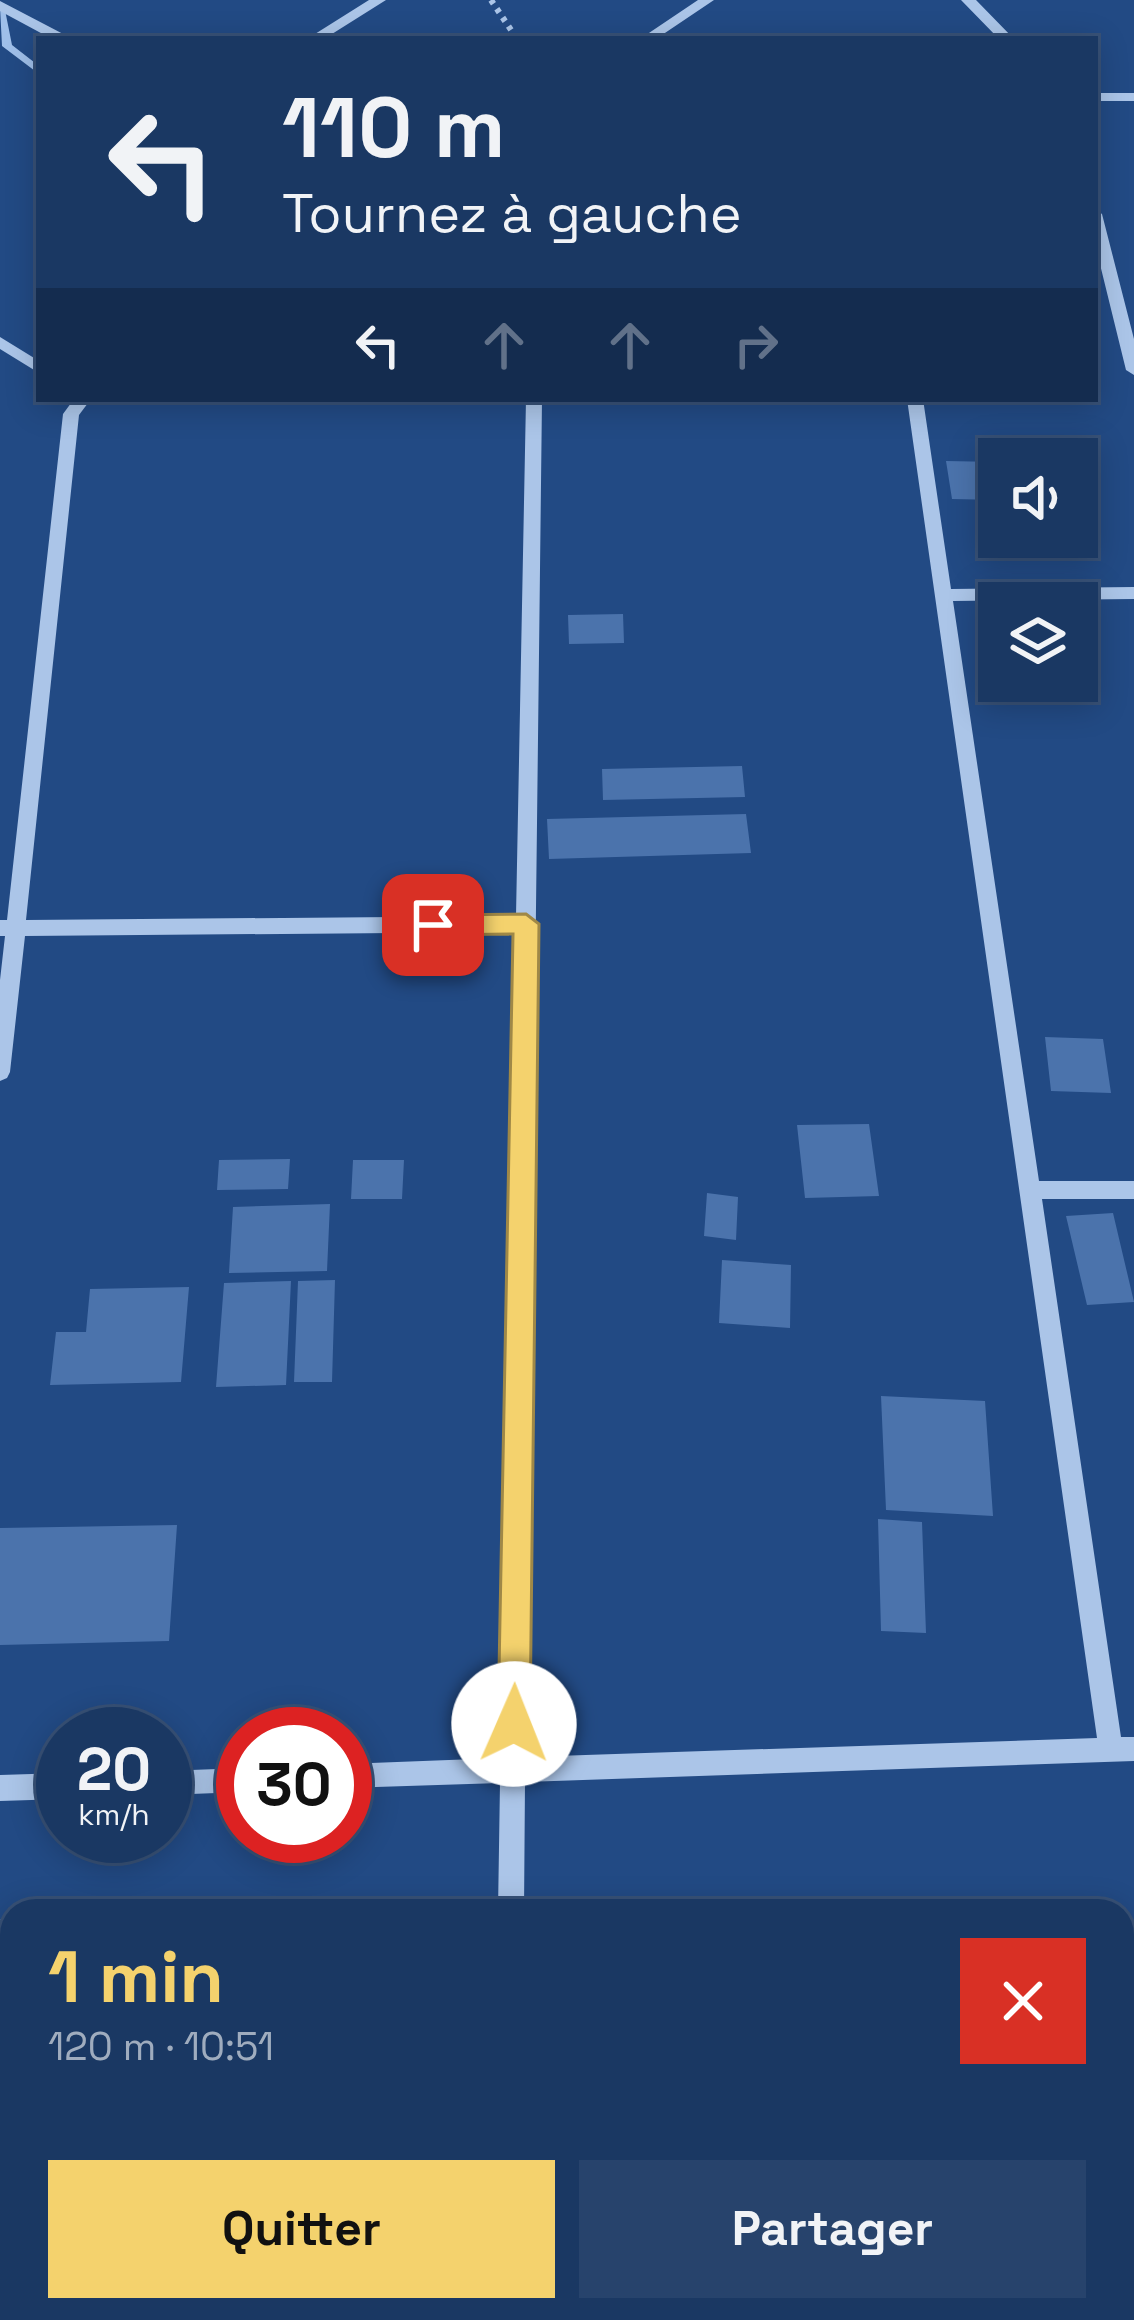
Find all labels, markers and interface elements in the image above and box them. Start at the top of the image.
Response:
text: 110 m [282,74,505,182]
icon: left [84,84,240,240]
text: Tournez à gauche [282,179,742,248]
icon: left [345,312,411,378]
icon: ahead [471,312,537,378]
icon: ahead [597,312,663,378]
icon: right [723,312,789,378]
map controls [978,438,1098,702]
button: sound [978,438,1098,558]
button: layers [978,582,1098,702]
pin [382,874,484,976]
icon: arrive [400,892,466,958]
position arrow [451,1661,577,1787]
speed limit sign: 30 [216,1707,372,1863]
text: 20 [77,1731,151,1808]
text: km/h [78,1795,150,1834]
text: 1 min [48,1931,224,2023]
button: close [960,1938,1086,2064]
text: 120 m · 10:51 [48,2022,274,2071]
button: Quitter [48,2160,555,2298]
button: Partager [579,2160,1086,2298]

